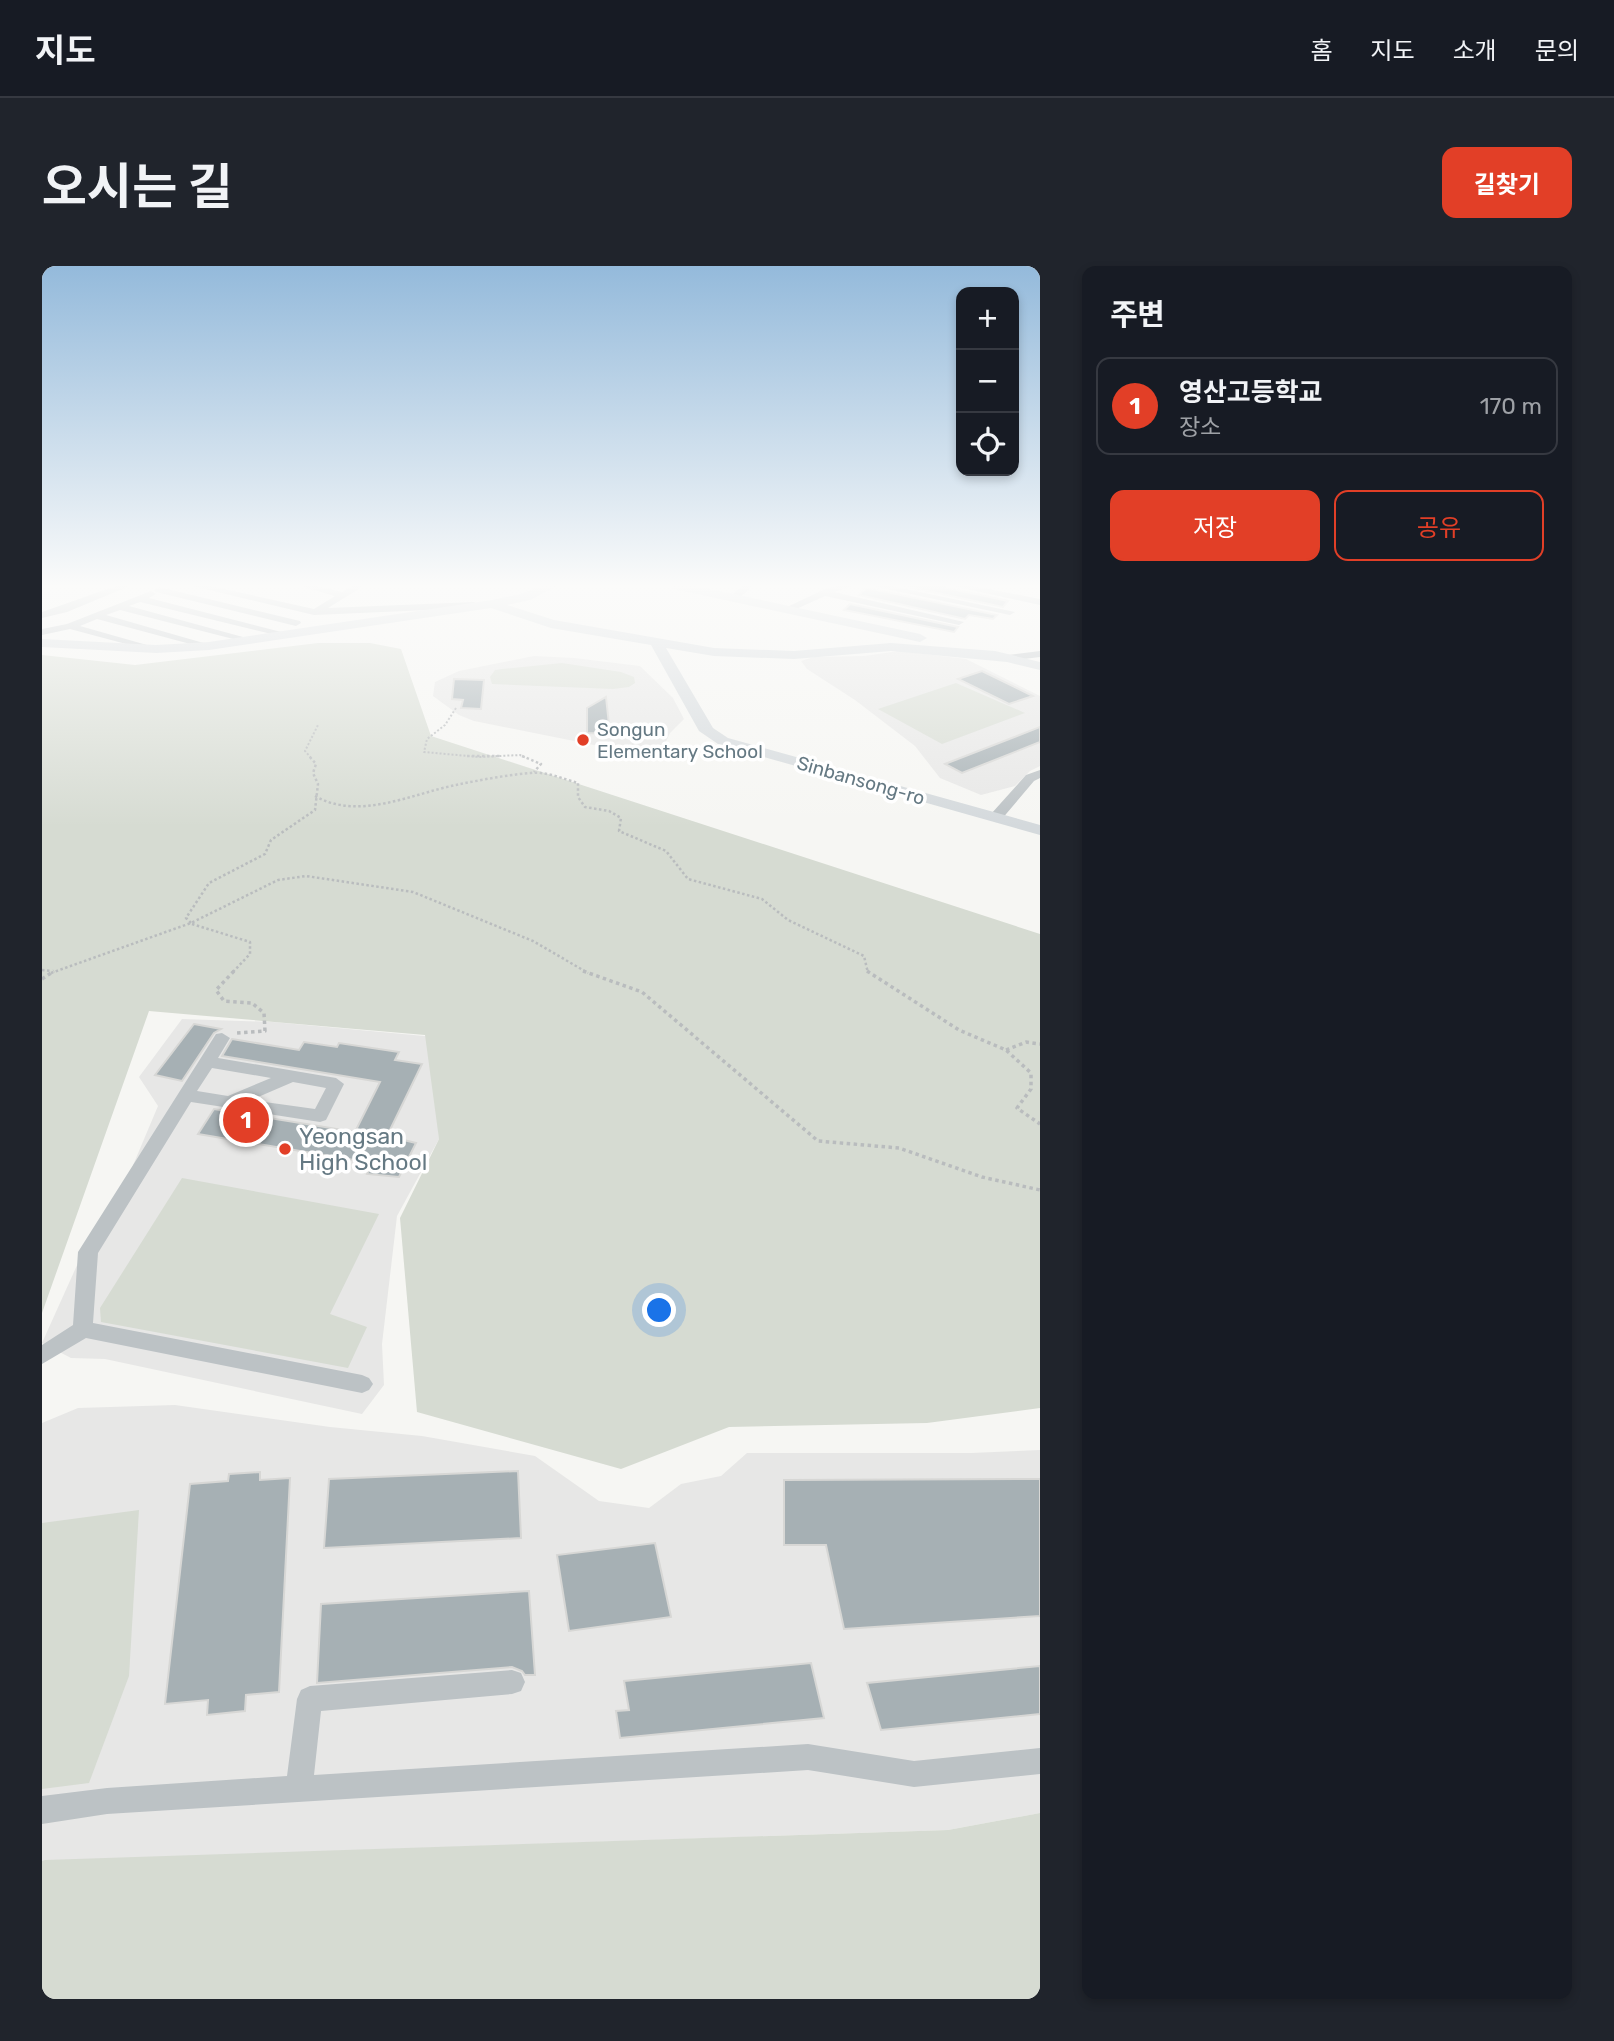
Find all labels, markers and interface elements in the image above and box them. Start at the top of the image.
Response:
text: 지도 [35,31,96,70]
text: 홈 [1310,37,1332,65]
text: 지도 [1370,37,1415,65]
text: 소개 [1453,37,1497,65]
text: 문의 [1535,37,1579,65]
button: 길찾기 [1442,147,1572,218]
text: 오시는 길 [42,158,233,216]
map controls [956,287,1019,476]
button: + [956,287,1019,350]
text: 주변 [1110,297,1165,333]
button: − [956,350,1019,413]
text: 영산고등학교 [1179,377,1323,408]
text: 1 [1129,392,1141,420]
text: 170 m [1480,392,1542,420]
button: locate [956,413,1019,476]
text: 장소 [1179,413,1221,441]
button: 저장 [1110,490,1320,561]
button: 공유 [1334,490,1544,561]
place label: Songun Elementary School [597,718,763,763]
marker: Songun Elementary School [575,732,591,748]
street label: Sinbansong-ro [794,751,927,810]
pin: 1 [223,1094,269,1146]
place label: Yeongsan High School [299,1122,427,1176]
marker: Yeongsan High School [277,1141,293,1157]
your location [642,1293,676,1327]

